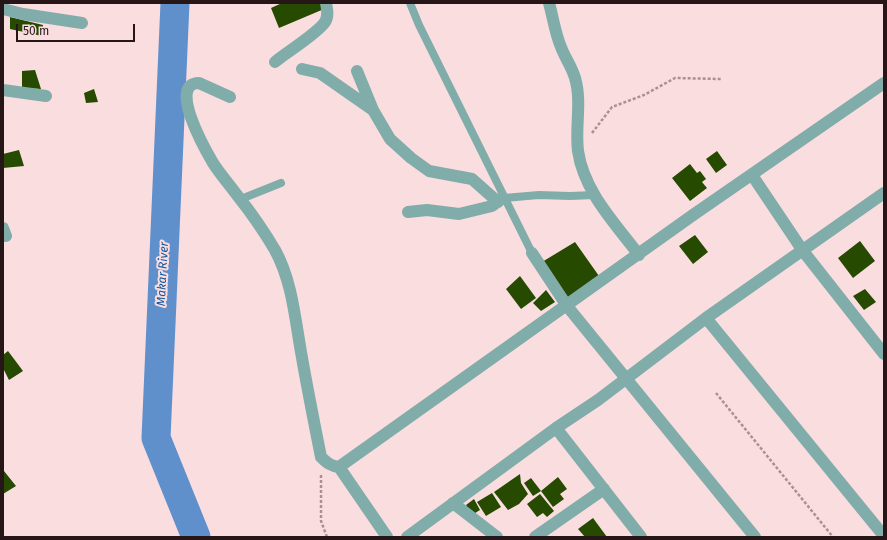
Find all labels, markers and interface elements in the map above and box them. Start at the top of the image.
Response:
scale bar [18,16,137,42]
text: 50 m [23,24,49,38]
water label: Makar River [154,242,172,306]

